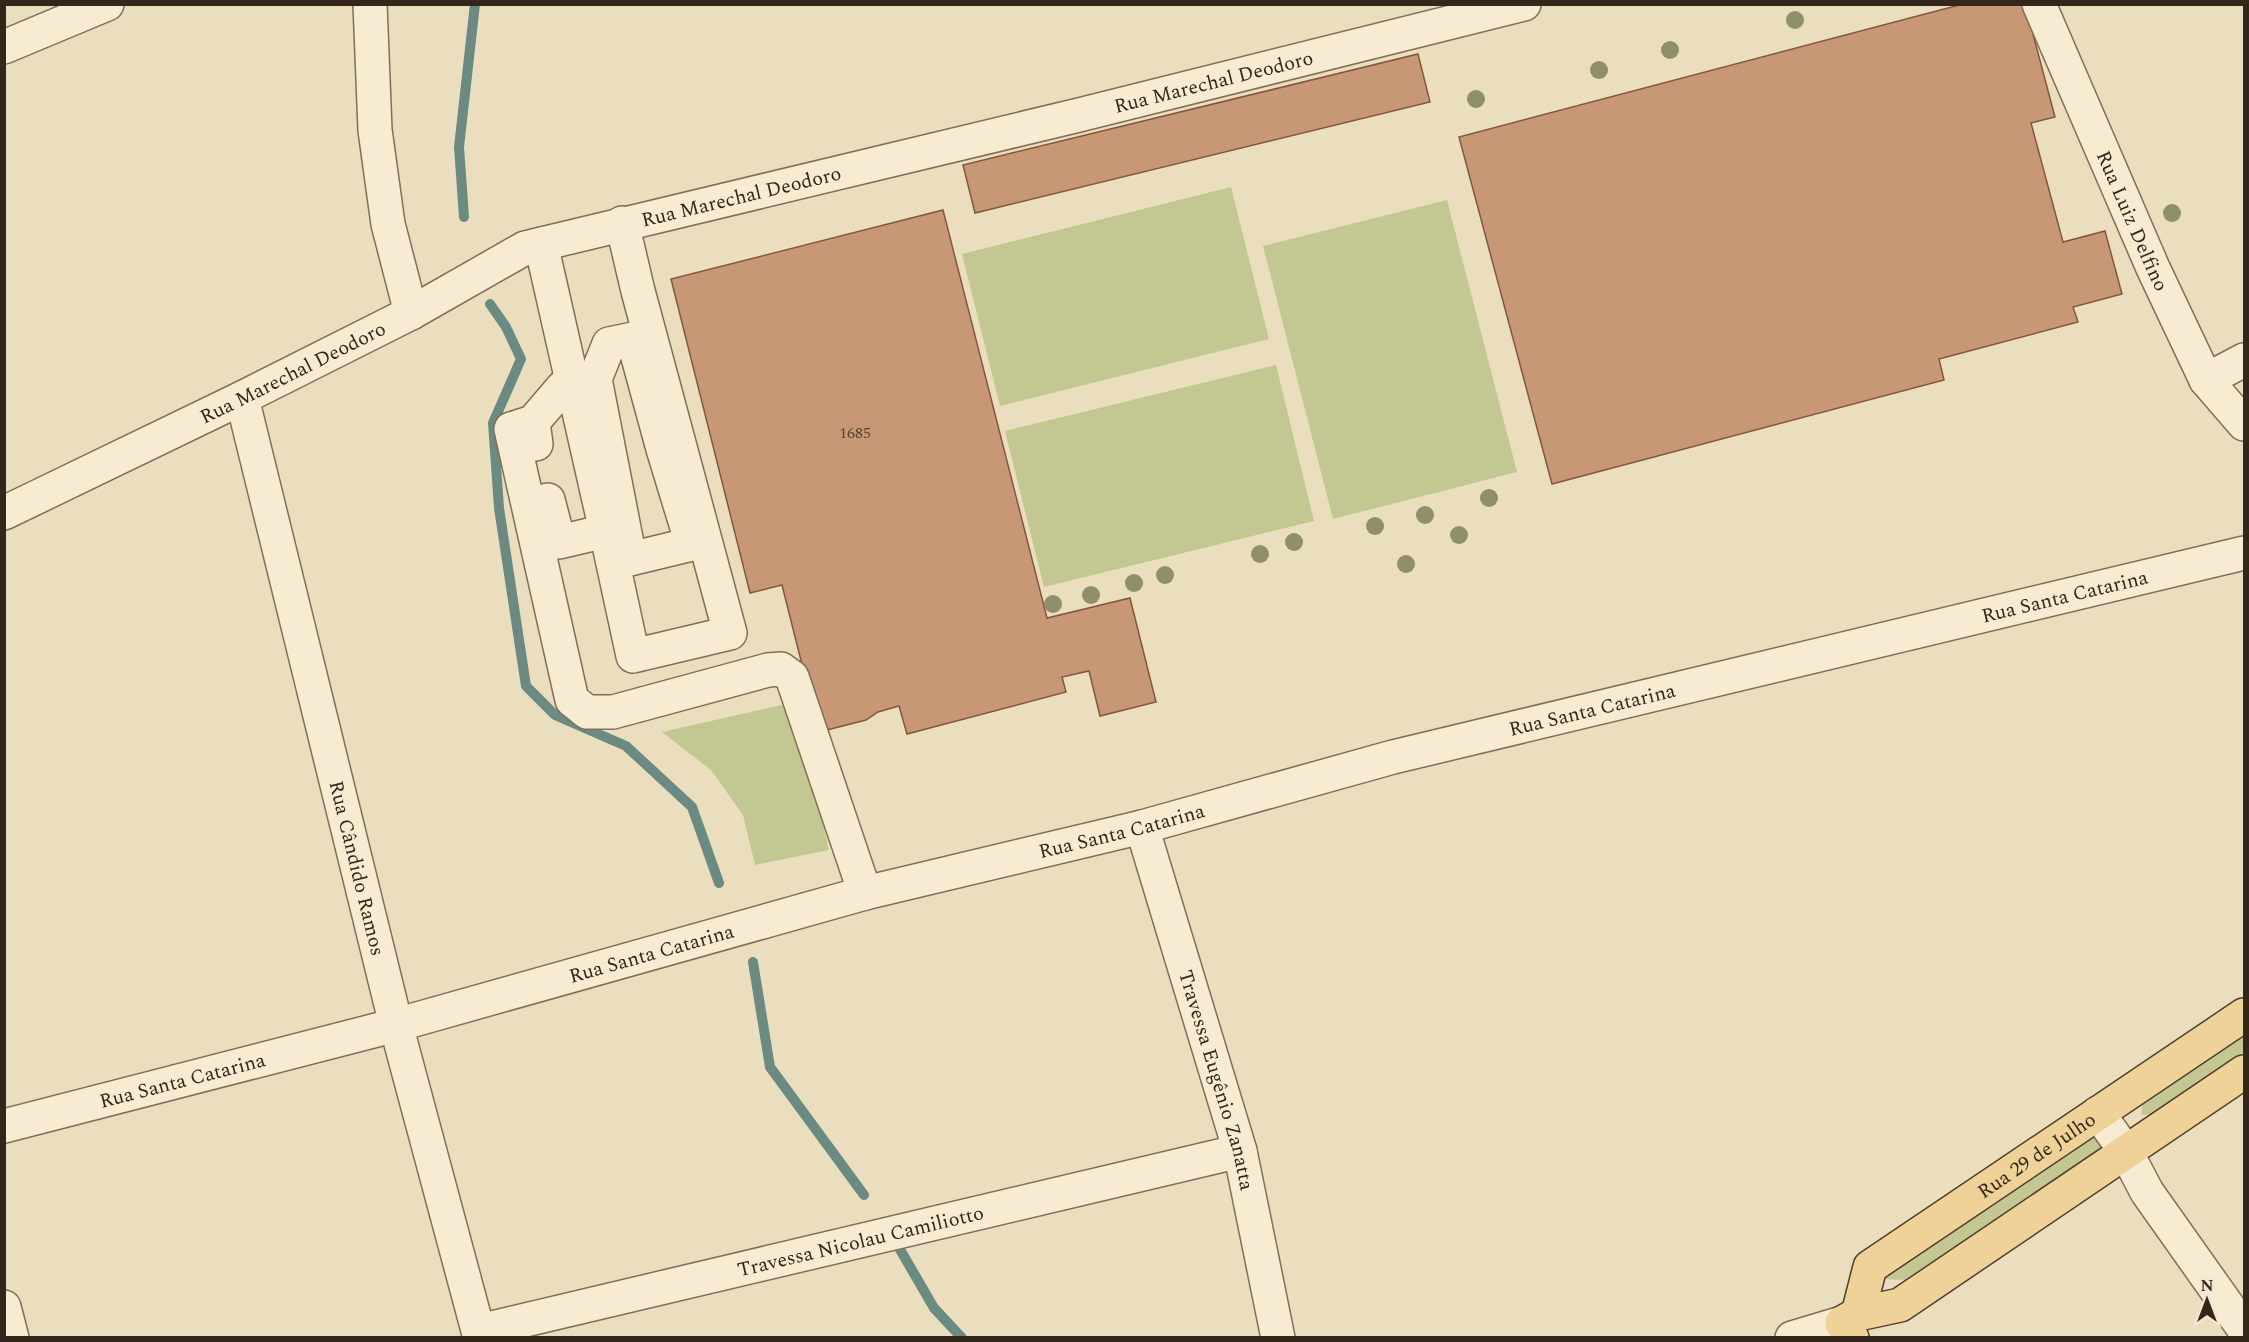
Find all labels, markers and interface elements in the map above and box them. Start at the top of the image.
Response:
street label: Rua Marechal Deodoro [1111,43,1316,122]
street label: Rua Luiz Delfino [2088,146,2176,296]
street label: Rua Marechal Deodoro [638,159,844,236]
street label: Rua Marechal Deodoro [195,314,391,432]
house number: 1685 [839,421,871,445]
street label: Rua Santa Catarina [1979,562,2151,631]
street label: Rua Santa Catarina [1506,676,1679,745]
street label: Rua Cândido Ramos [320,778,392,959]
street label: Rua Santa Catarina [1036,796,1209,867]
street label: Rua Santa Catarina [566,917,738,992]
street label: Travessa Eugênio Zanatta [1170,966,1262,1193]
street label: Rua Santa Catarina [96,1045,269,1117]
street label: Rua 29 de Julho [1972,1105,2102,1207]
street label: Travessa Nicolau Camiliotto [735,1198,987,1285]
north arrow [2177,1270,2237,1330]
text: N [2200,1274,2214,1298]

